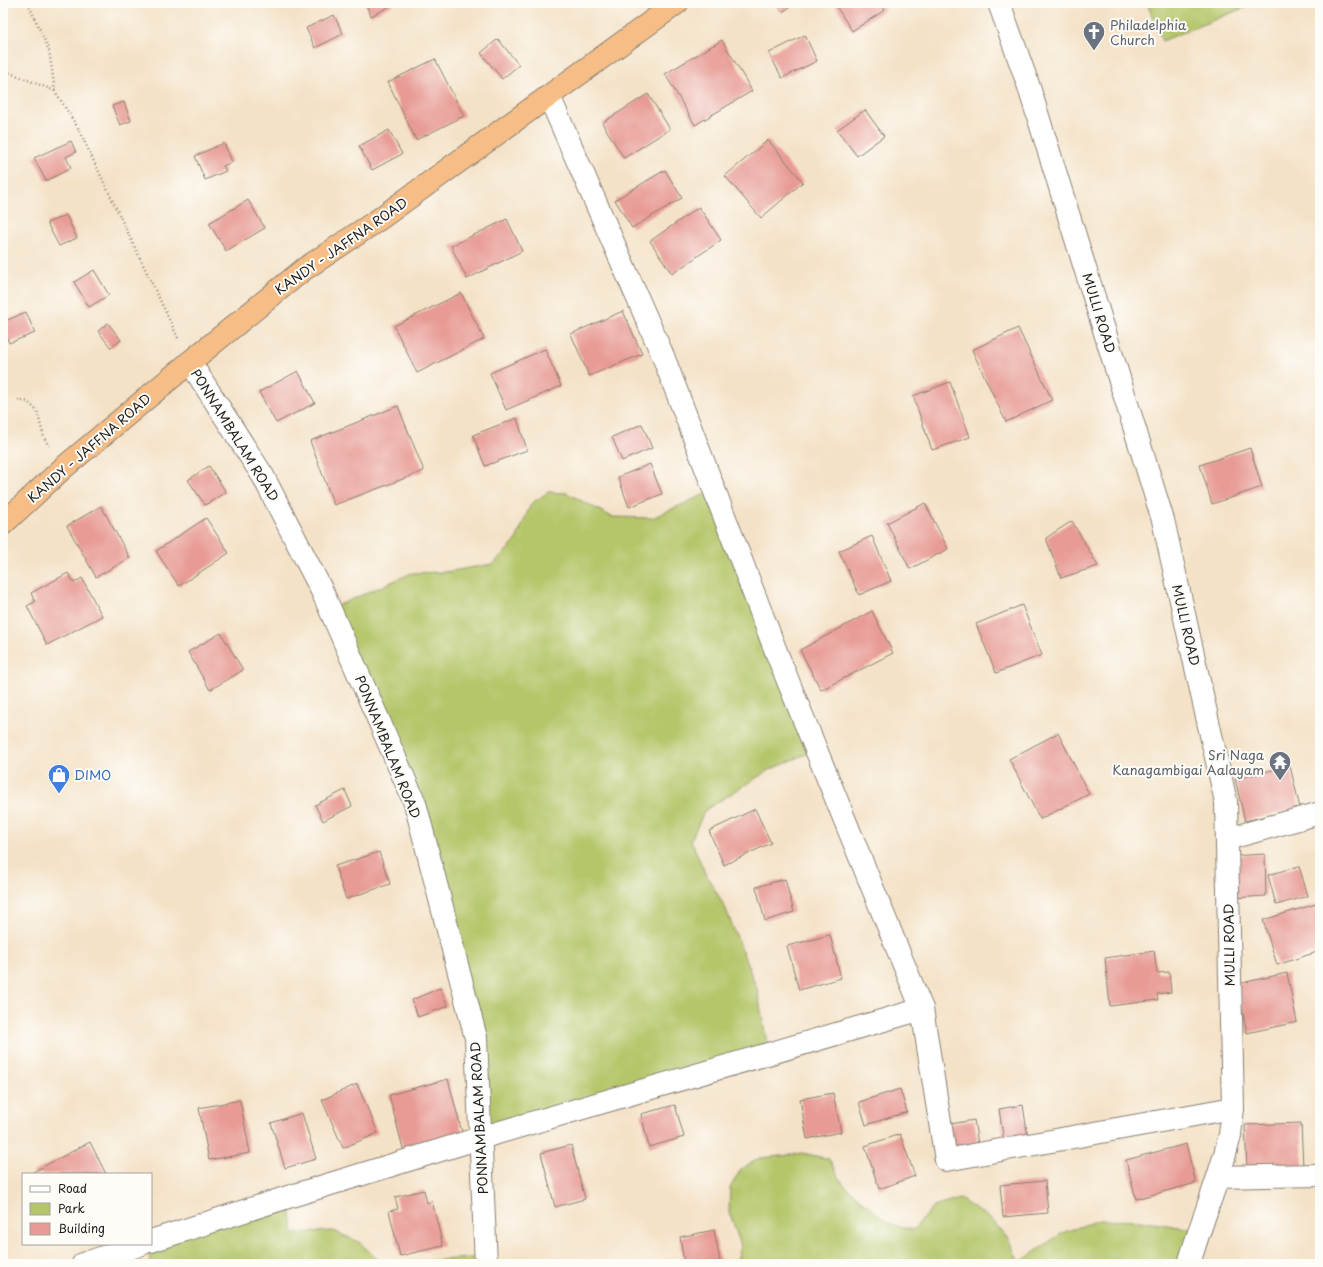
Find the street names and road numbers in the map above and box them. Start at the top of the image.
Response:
street label: KANDY - JAFFNA ROAD [271,192,411,299]
street label: MULLI ROAD [1078,270,1121,355]
street label: PONNAMBALAM ROAD [187,365,284,505]
street label: KANDY - JAFFNA ROAD [23,389,155,507]
street label: MULLI ROAD [1168,582,1205,667]
street label: PONNAMBALAM ROAD [351,672,426,821]
street label: MULLI ROAD [1218,903,1239,987]
street label: PONNAMBALAM ROAD [465,1041,492,1195]

